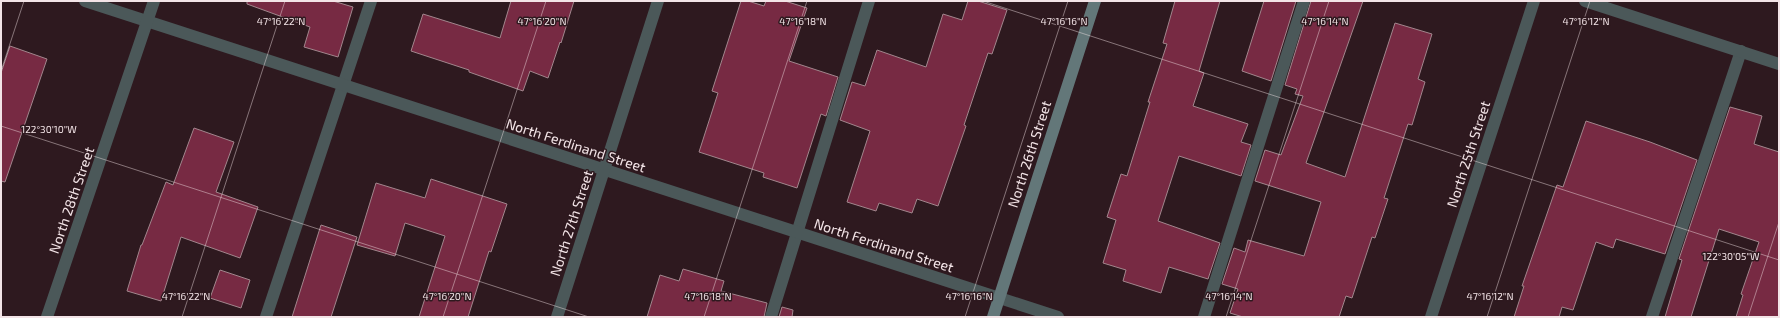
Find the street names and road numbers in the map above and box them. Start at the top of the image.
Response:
street label: North 26th Street [1004,98,1054,210]
street label: North 25th Street [1443,99,1493,209]
street label: North Ferdinand Street [504,114,648,176]
street label: North 28th Street [45,144,97,256]
street label: North 27th Street [546,168,596,278]
street label: North Ferdinand Street [812,214,956,276]

